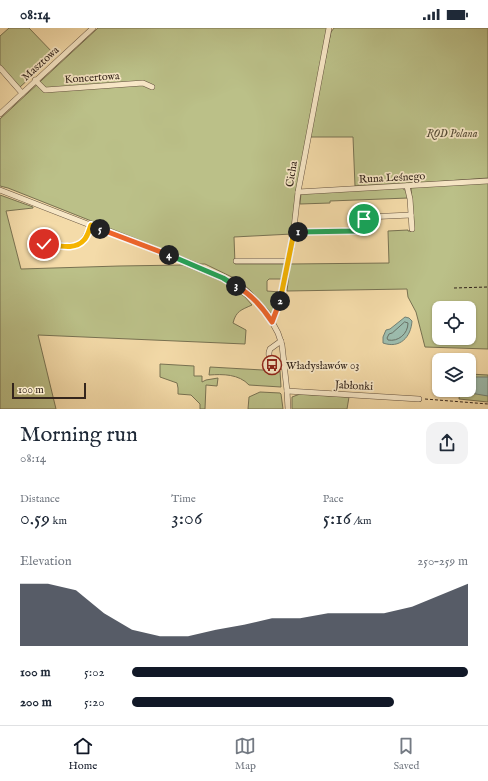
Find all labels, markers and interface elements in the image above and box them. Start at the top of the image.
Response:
text: 08:14 [20,5,50,24]
street label: Masztowa [19,43,62,84]
street label: Koncertowa [64,69,120,87]
park label: ROD Polana [426,127,478,141]
street label: Cicha [283,160,301,188]
street label: Runa Leśnego [358,169,426,187]
pin [347,202,381,236]
icon: arrive [353,208,375,230]
pin: 5 [90,219,110,239]
text: 5 [98,222,102,236]
pin: 1 [288,222,308,242]
text: 1 [296,225,300,239]
pin [27,227,61,261]
icon: check [33,233,55,255]
pin: 4 [159,245,179,265]
text: 4 [166,248,172,262]
pin: 3 [226,276,246,296]
text: 3 [234,279,238,293]
pin: 2 [270,291,290,311]
text: 2 [277,294,283,308]
map controls [432,301,476,397]
button: locate [432,301,476,345]
button: layers [432,353,476,397]
bus stop icon: Władysławów 03 [261,354,283,376]
place label: Władysławów 03 [286,359,359,373]
street label: Jabłonki [332,378,374,394]
scale bar [12,381,86,400]
text: 100 m [18,383,44,397]
text: Morning run [20,421,138,449]
button: share [426,422,468,464]
text: 08:14 [20,450,46,467]
text: Distance [20,492,60,506]
text: Time [171,492,196,506]
text: Pace [323,492,343,506]
text: 0.59 [20,506,50,531]
text: 3:06 [171,506,202,531]
text: 5:16 [323,506,351,531]
text: km [50,514,67,528]
text: /km [351,514,372,528]
text: Elevation [20,553,72,570]
text: 250–259 m [417,553,468,570]
text: 100 m [20,664,50,681]
text: 5:02 [84,664,105,681]
text: 200 m [20,694,52,711]
text: 5:20 [84,694,105,711]
tab: Home [69,735,97,773]
tab: Map [234,735,256,773]
tab: Saved [393,735,419,773]

